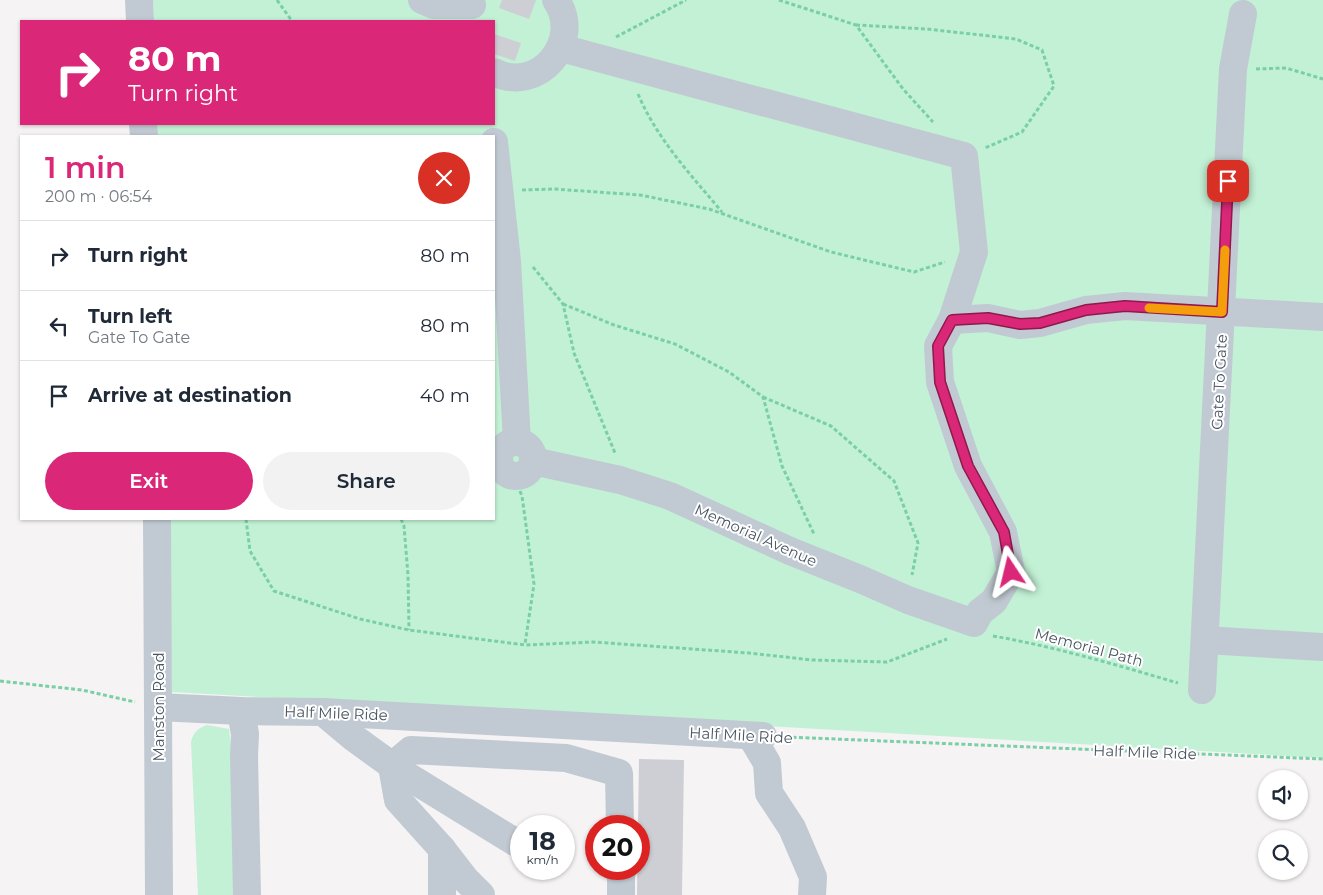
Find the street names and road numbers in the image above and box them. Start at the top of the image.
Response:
street label: Gate To Gate [1207,334,1231,430]
street label: Memorial Avenue [692,499,820,571]
street label: Memorial Path [1033,623,1145,671]
street label: Manston Road [149,652,168,762]
street label: Half Mile Ride [284,702,388,724]
street label: Half Mile Ride [689,723,793,747]
street label: Half Mile Ride [1093,741,1197,763]

